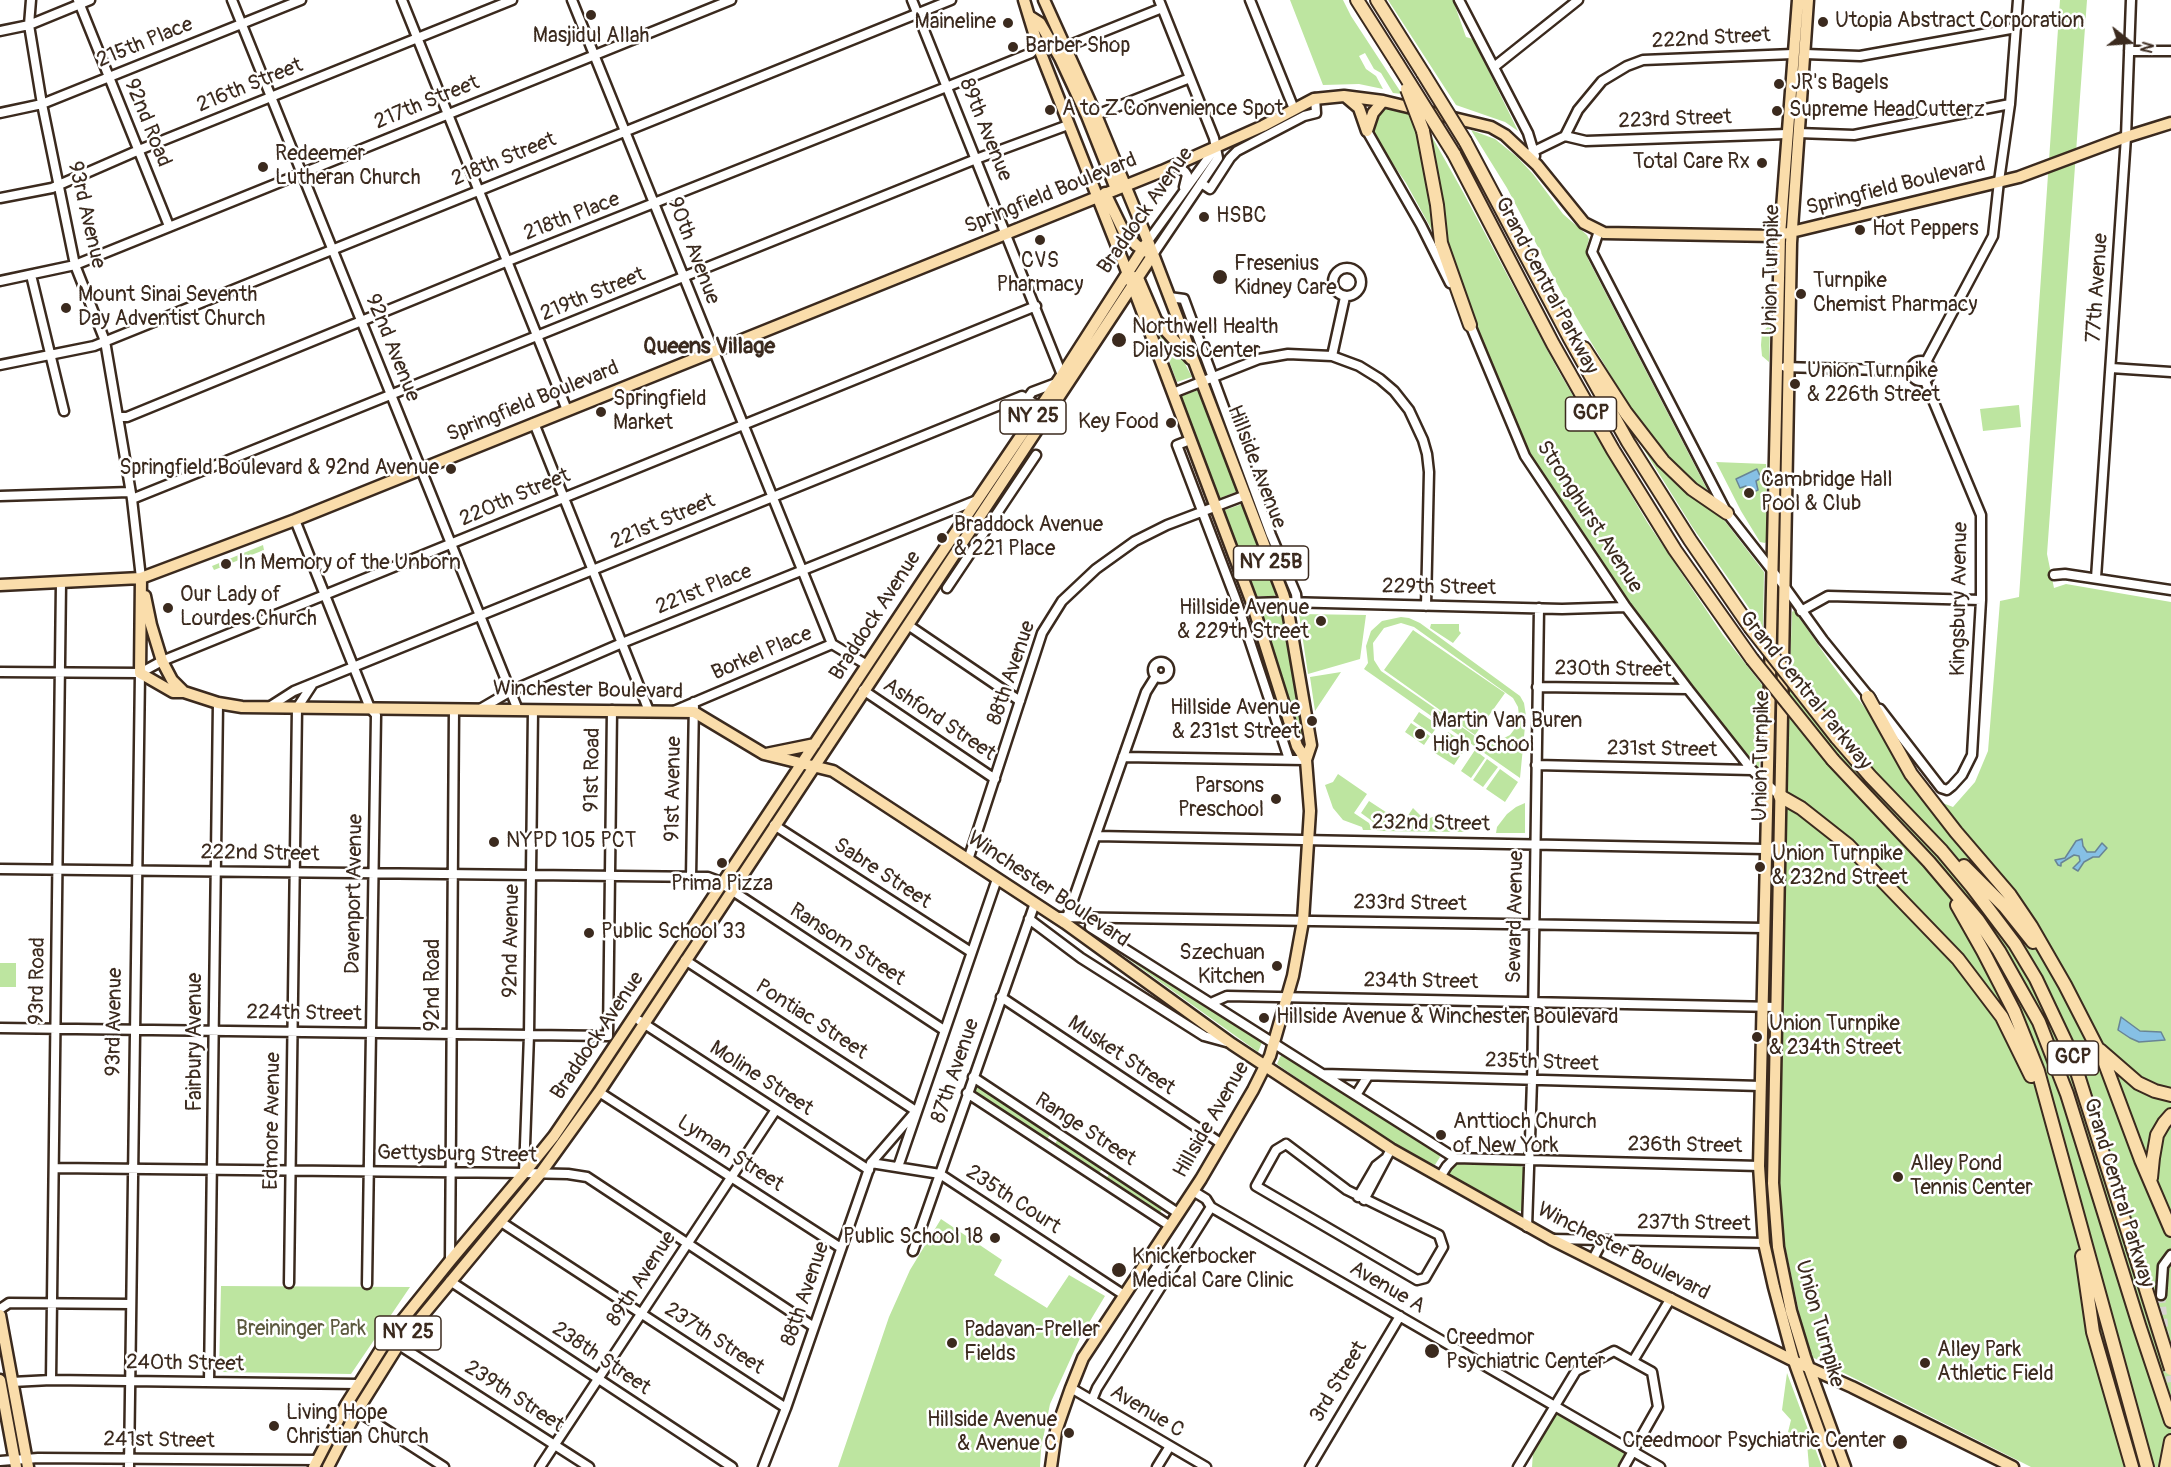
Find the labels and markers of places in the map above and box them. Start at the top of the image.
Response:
marker: Masjidul Allah [584,8,598,22]
place label: Utopia Abstract Corporation [1835,9,2084,35]
place label: Maineline [915,10,996,36]
marker: Utopia Abstract Corporation [1816,15,1830,29]
marker: Maineline [1001,16,1015,30]
place label: Masjidul Allah [533,24,649,50]
place label: Barber Shop [1025,34,1130,60]
marker: Barber Shop [1006,40,1020,54]
place label: JR's Bagels [1791,71,1888,97]
marker: JR's Bagels [1772,77,1786,91]
place label: A to Z Convenience Spot [1062,97,1284,123]
place label: Supreme HeadCutterz [1789,98,1985,124]
marker: A to Z Convenience Spot [1043,103,1057,117]
marker: Supreme HeadCutterz [1770,104,1784,118]
place label: Redeemer Lutheran Church [275,142,421,192]
place label: Total Care Rx [1633,150,1750,176]
marker: Total Care Rx [1755,156,1769,170]
marker: Redeemer Lutheran Church [256,160,270,174]
place label: HSBC [1216,204,1266,230]
marker: HSBC [1197,210,1211,224]
place label: Hot Peppers [1872,217,1979,243]
marker: Hot Peppers [1853,223,1867,237]
marker: CVS Pharmacy [1033,233,1047,247]
place label: CVS Pharmacy [997,249,1083,299]
place label: Fresenius Kidney Care [1234,252,1337,302]
marker: Fresenius Kidney Care [1211,268,1229,286]
place label: Turnpike Chemist Pharmacy [1813,269,1977,319]
place label: Mount Sinai Seventh Day Adventist Church [78,283,265,333]
marker: Turnpike Chemist Pharmacy [1794,287,1808,301]
marker: Mount Sinai Seventh Day Adventist Church [59,301,73,315]
place label: Northwell Health Dialysis Center [1132,315,1278,365]
marker: Northwell Health Dialysis Center [1110,331,1128,349]
place label: Union Turnpike & 226th Street [1807,359,1940,409]
marker: Union Turnpike & 226th Street [1788,377,1802,391]
place label: Springfield Market [613,387,707,437]
marker: Springfield Market [594,405,608,419]
place label: Key Food [1078,410,1159,436]
marker: Key Food [1164,416,1178,430]
place label: Springfield Boulevard & 92nd Avenue [119,456,439,482]
marker: Springfield Boulevard & 92nd Avenue [444,462,458,476]
place label: Cambridge Hall Pool & Club [1761,468,1893,518]
marker: Cambridge Hall Pool & Club [1742,486,1756,500]
place label: Braddock Avenue & 221 Place [954,513,1103,563]
marker: Braddock Avenue & 221 Place [935,531,949,545]
place label: In Memory of the Unborn [238,551,461,577]
marker: In Memory of the Unborn [219,557,233,571]
place label: Our Lady of Lourdes Church [180,583,317,633]
place label: Hillside Avenue & 229th Street [1177,596,1309,646]
marker: Our Lady of Lourdes Church [161,601,175,615]
marker: Hillside Avenue & 229th Street [1314,614,1328,628]
place label: Hillside Avenue & 231st Street [1170,696,1300,746]
place label: Martin Van Buren High School [1432,709,1582,759]
marker: Hillside Avenue & 231st Street [1305,714,1319,728]
marker: Martin Van Buren High School [1413,727,1427,741]
place label: Parsons Preschool [1178,774,1264,824]
marker: Parsons Preschool [1269,792,1283,806]
place label: NYPD 105 PCT [506,829,636,855]
marker: NYPD 105 PCT [487,835,501,849]
place label: Union Turnpike & 232nd Street [1772,842,1908,892]
marker: Prima Pizza [715,856,729,870]
marker: Union Turnpike & 232nd Street [1753,860,1767,874]
place label: Prima Pizza [671,872,773,898]
place label: Public School 33 [601,920,746,946]
marker: Public School 33 [582,926,596,940]
place label: Szechuan Kitchen [1179,941,1265,991]
marker: Szechuan Kitchen [1270,959,1284,973]
place label: Hillside Avenue & Winchester Boulevard [1276,1005,1619,1031]
marker: Hillside Avenue & Winchester Boulevard [1257,1011,1271,1025]
place label: Union Turnpike & 234th Street [1769,1012,1902,1062]
marker: Union Turnpike & 234th Street [1750,1030,1764,1044]
place label: Anttioch Church of New York [1453,1110,1597,1160]
marker: Anttioch Church of New York [1434,1128,1448,1142]
place label: Alley Pond Tennis Center [1910,1152,2033,1202]
marker: Alley Pond Tennis Center [1891,1170,1905,1184]
place label: Public School 18 [843,1225,983,1251]
marker: Public School 18 [988,1231,1002,1245]
place label: Knickerbocker Medical Care Clinic [1132,1245,1294,1295]
marker: Knickerbocker Medical Care Clinic [1110,1261,1128,1279]
place label: Padavan-Preller Fields [964,1318,1100,1368]
place label: Creedmor Psychiatric Center [1446,1326,1605,1376]
marker: Padavan-Preller Fields [945,1336,959,1350]
place label: Alley Park Athletic Field [1937,1338,2054,1388]
marker: Creedmor Psychiatric Center [1423,1342,1441,1360]
marker: Alley Park Athletic Field [1918,1356,1932,1370]
place label: Living Hope Christian Church [286,1401,429,1451]
place label: Hillside Avenue & Avenue C [927,1408,1057,1458]
marker: Living Hope Christian Church [267,1419,281,1433]
marker: Hillside Avenue & Avenue C [1062,1426,1076,1440]
place label: Creedmoor Psychiatric Center [1622,1429,1886,1455]
marker: Creedmoor Psychiatric Center [1891,1433,1909,1451]

